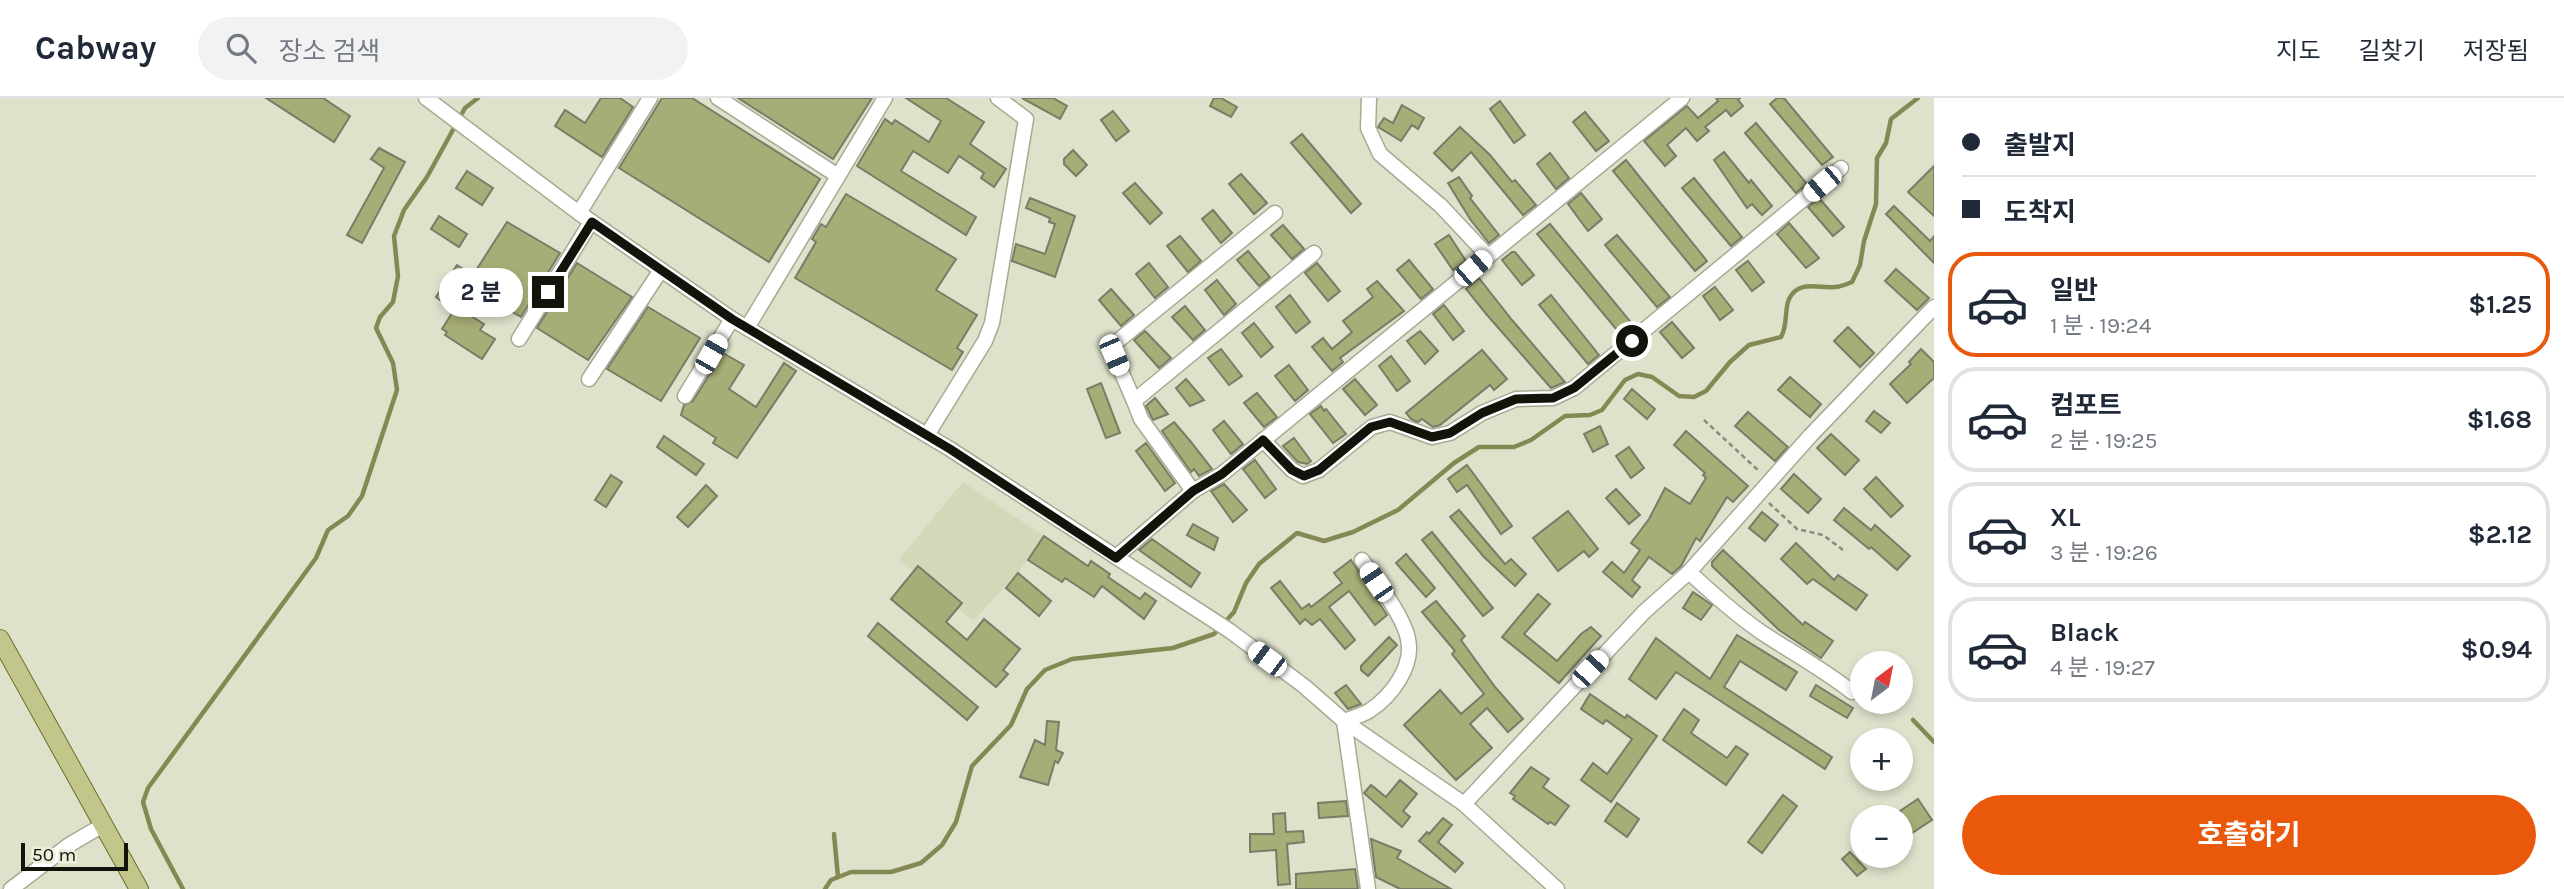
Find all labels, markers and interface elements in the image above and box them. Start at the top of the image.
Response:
search box [198,17,688,80]
text: Cabway [35,29,156,67]
icon: search [222,29,260,67]
text: 장소 검색 [278,36,380,67]
text: 지도 [2276,37,2321,65]
text: 길찾기 [2359,37,2425,65]
text: 저장됨 [2463,37,2529,65]
text: 출발지 [2004,130,2076,161]
car [1800,162,1845,206]
text: 도착지 [2004,197,2076,228]
car [1451,246,1496,290]
callout: 2 분 [440,268,524,316]
icon: car [1966,273,2029,336]
text: 일반 [2050,275,2098,306]
route end [532,276,564,308]
text: 2 분 [461,279,501,306]
text: $1.25 [2468,289,2532,320]
text: 1 분 · 19:24 [2050,312,2152,339]
route start [1616,325,1648,357]
car [692,331,731,377]
car [1097,332,1132,378]
icon: car [1966,388,2029,451]
text: 컴포트 [2050,390,2122,421]
text: $1.68 [2467,404,2532,435]
text: 2 분 · 19:25 [2050,427,2158,454]
text: XL [2050,502,2081,533]
icon: car [1966,503,2029,566]
text: $2.12 [2468,519,2532,550]
text: 3 분 · 19:26 [2050,539,2158,566]
car [1356,559,1397,605]
text: Black [2050,617,2119,648]
icon: car [1966,618,2029,681]
text: $0.94 [2461,634,2532,665]
car [1244,638,1291,680]
car [1568,646,1613,692]
north arrow [1850,651,1913,714]
map controls [1850,651,1913,868]
text: 4 분 · 19:27 [2050,654,2155,681]
button: + [1850,728,1913,791]
button: 호출하기 [1962,795,2536,875]
button: − [1850,805,1913,868]
scale bar [21,840,128,872]
text: 50 m [32,844,76,866]

